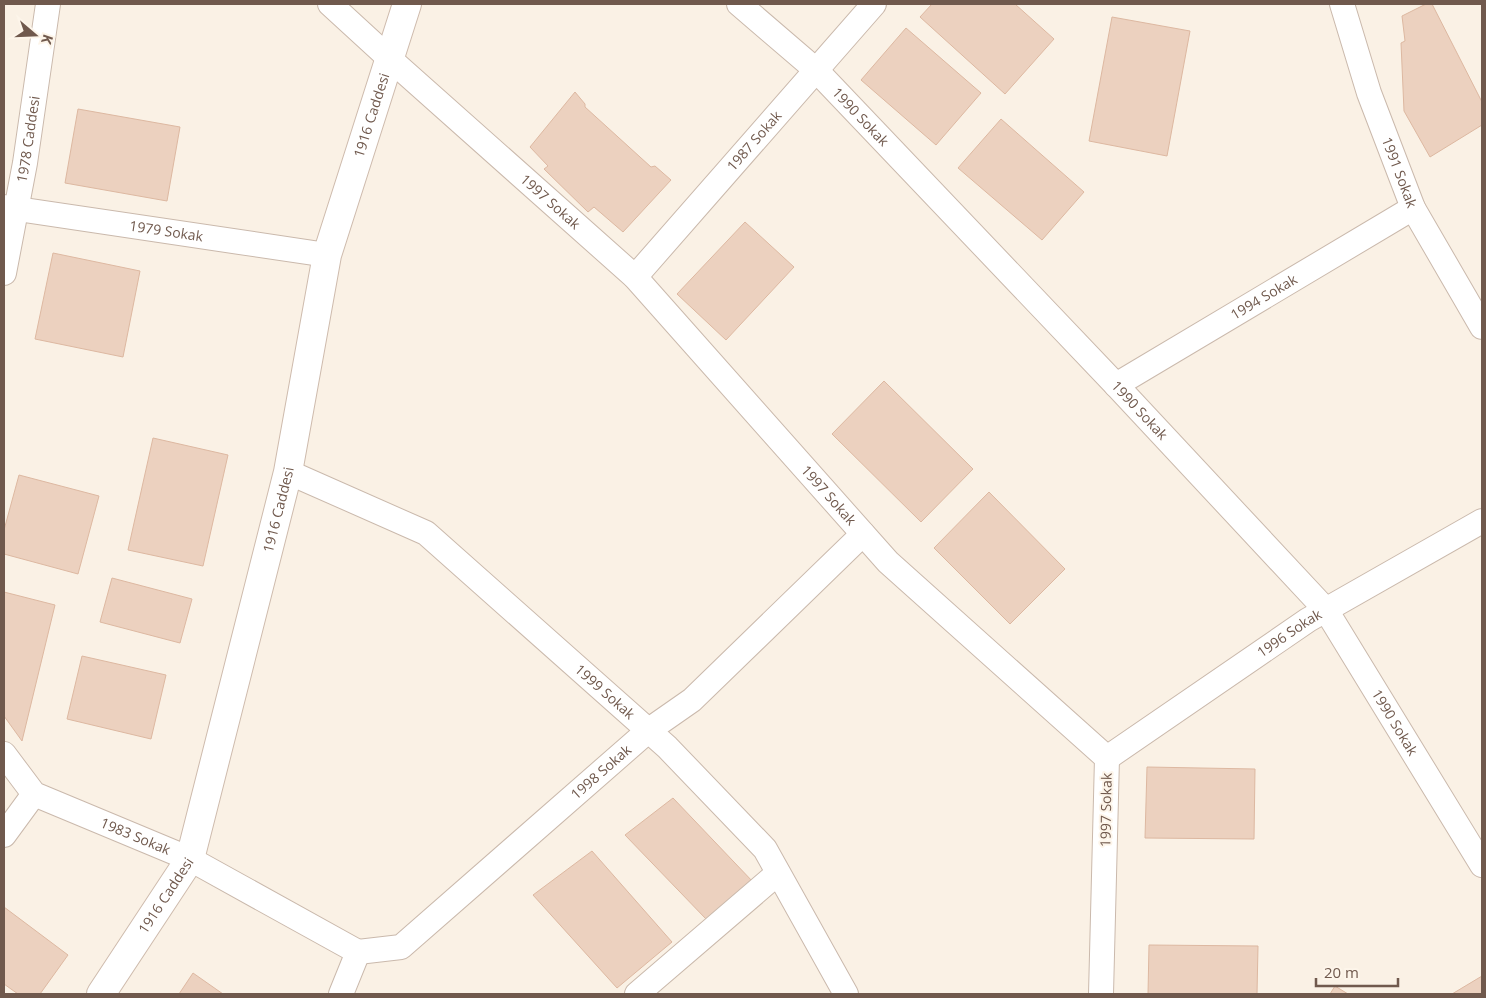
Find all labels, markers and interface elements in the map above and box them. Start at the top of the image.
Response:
north arrow [10,10,60,60]
text: K [37,32,58,48]
street label: 1916 Caddesi [349,71,393,160]
street label: 1990 Sokak [828,83,894,150]
street label: 1978 Caddesi [11,94,44,184]
street label: 1987 Sokak [722,106,786,175]
street label: 1991 Sokak [1378,134,1422,211]
street label: 1997 Sokak [517,169,585,234]
street label: 1979 Sokak [128,216,205,246]
street label: 1994 Sokak [1227,269,1301,324]
street label: 1990 Sokak [1108,376,1173,444]
street label: 1997 Sokak [797,461,861,529]
street label: 1916 Caddesi [258,465,298,554]
street label: 1996 Sokak [1253,604,1325,661]
street label: 1999 Sokak [571,660,640,724]
street label: 1990 Sokak [1368,686,1423,759]
street label: 1998 Sokak [566,740,635,803]
street label: 1997 Sokak [1095,772,1116,847]
street label: 1983 Sokak [98,813,174,859]
street label: 1916 Caddesi [134,853,198,937]
scale bar [1316,956,1398,988]
text: 20 m [1324,962,1359,982]

